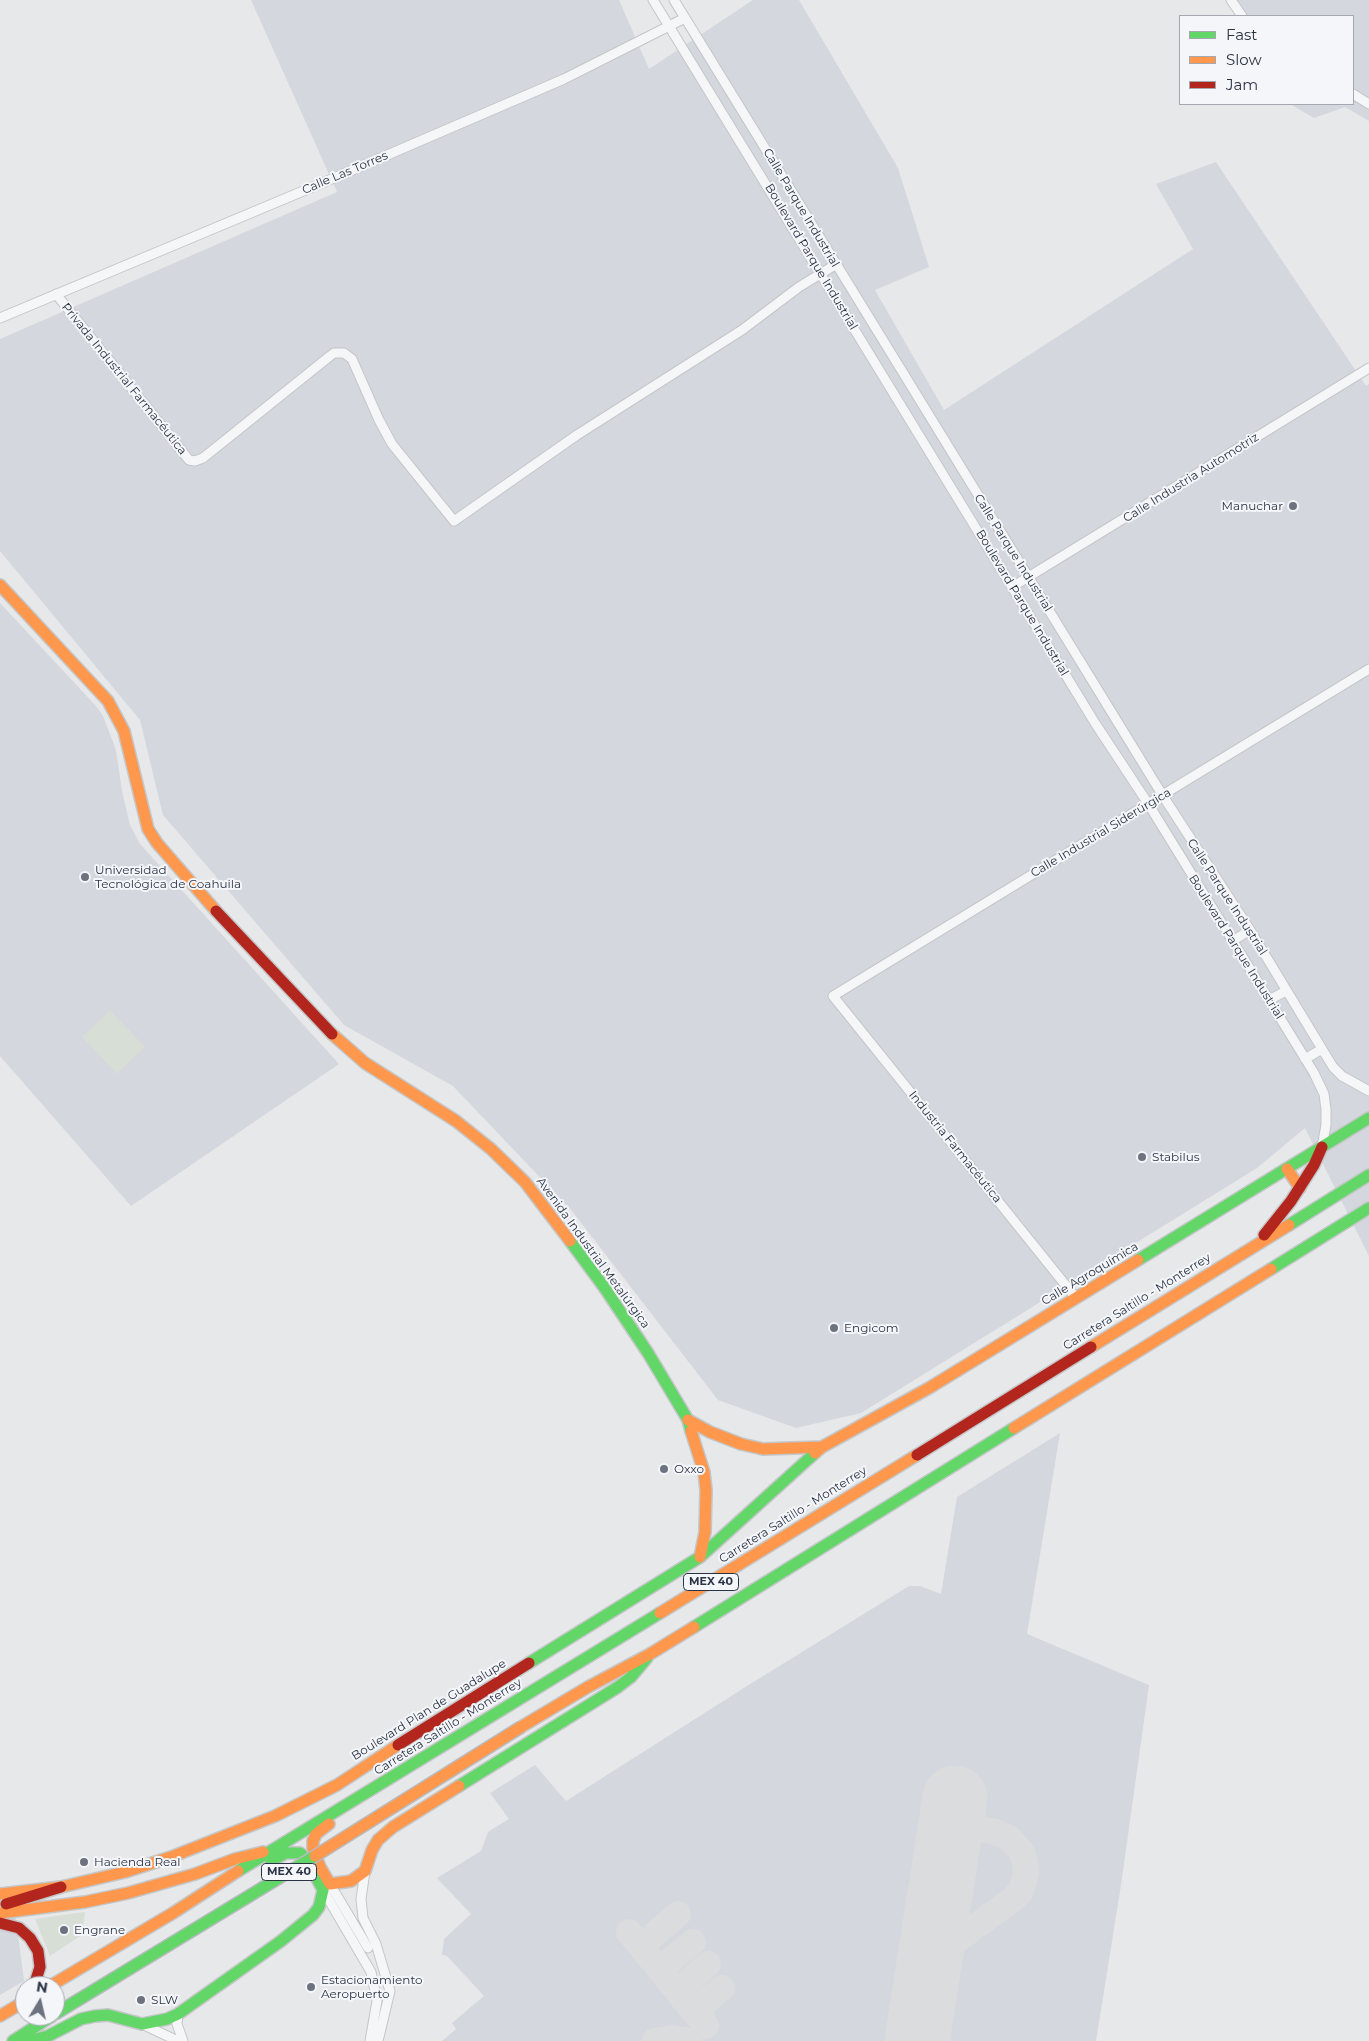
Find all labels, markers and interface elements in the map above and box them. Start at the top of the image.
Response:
legend [1179,15,1354,105]
text: Fast [1226,25,1257,44]
text: Slow [1226,50,1262,69]
text: Jam [1226,75,1258,94]
street label: Calle Parque Industrial [760,146,842,270]
street label: Calle Las Torres [300,148,390,198]
street label: Boulevard Parque Industrial [762,181,860,333]
street label: Privada Industrial Farmacéutica [58,300,190,458]
street label: Calle Industria Automotriz [1121,430,1261,526]
street label: Calle Parque Industrial [971,492,1055,614]
place label: Manuchar [1222,499,1283,513]
marker: Manuchar [1287,500,1299,512]
street label: Boulevard Parque Industrial [973,527,1071,679]
street label: Calle Industrial Siderúrgica [1028,785,1174,881]
street label: Calle Parque Industrial [1184,836,1270,958]
place label: Universidad Tecnológica de Coahuila [95,863,241,891]
marker: Universidad Tecnológica de Coahuila [79,871,91,883]
street label: Boulevard Parque Industrial [1185,872,1287,1022]
street label: Industria Farmacéutica [905,1088,1005,1206]
place label: Stabilus [1152,1150,1200,1164]
marker: Stabilus [1136,1151,1148,1163]
street label: Avenida Industrial Metalúrgica [533,1175,653,1331]
street label: Calle Agroquímica [1039,1239,1141,1309]
street label: Carretera Saltillo - Monterrey [1061,1251,1213,1353]
place label: Engicom [844,1321,898,1335]
marker: Engicom [828,1322,840,1334]
place label: Oxxo [674,1462,704,1476]
marker: Oxxo [658,1463,670,1475]
street label: Carretera Saltillo - Monterrey [717,1464,869,1566]
road number: MEX 40 [684,1574,738,1590]
street label: Boulevard Plan de Guadalupe [349,1656,509,1764]
street label: Carretera Saltillo - Monterrey [372,1676,524,1778]
place label: Hacienda Real [94,1855,180,1869]
marker: Hacienda Real [78,1856,90,1868]
road number: MEX 40 [262,1864,316,1880]
place label: Engrane [74,1923,125,1937]
marker: Engrane [58,1924,70,1936]
place label: Estacionamiento Aeropuerto [321,1973,423,2001]
north arrow [15,1976,65,2026]
text: N [35,1977,49,1997]
marker: Estacionamiento Aeropuerto [305,1981,317,1993]
place label: SLW [151,1993,178,2007]
marker: SLW [135,1994,147,2006]

